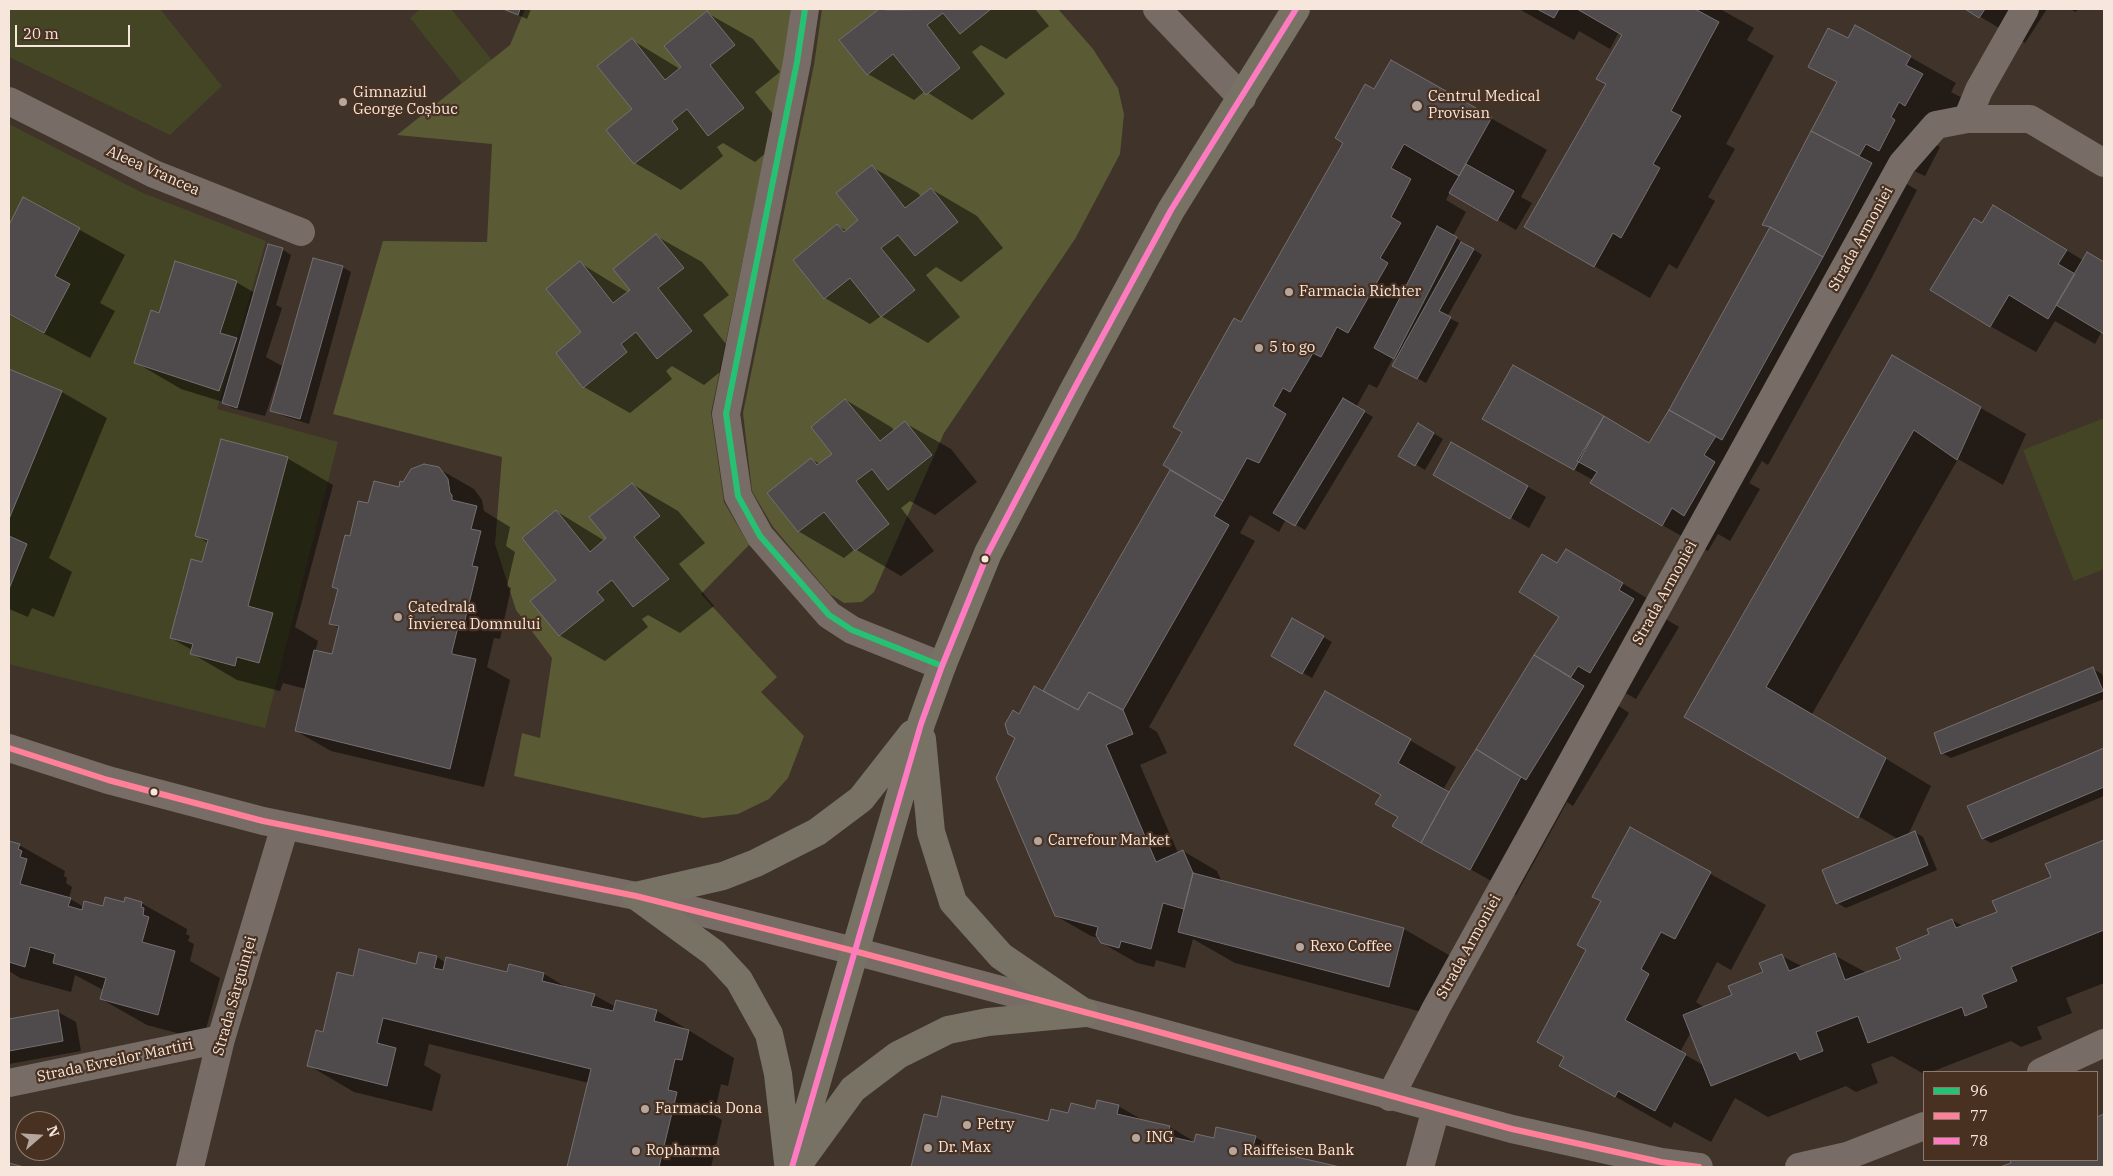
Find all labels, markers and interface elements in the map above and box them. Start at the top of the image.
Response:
scale bar [18,15,132,47]
text: 20 m [23,24,59,43]
place label: Gimnaziul George Coșbuc [353,84,458,119]
place label: Centrul Medical Provisan [1428,88,1540,123]
marker: Gimnaziul George Coșbuc [337,96,349,108]
marker: Centrul Medical Provisan [1410,99,1424,113]
street label: Aleea Vrancea [104,142,202,200]
street label: Strada Armoniei [1825,184,1897,294]
place label: Farmacia Richter [1299,283,1421,301]
marker: Farmacia Richter [1283,286,1295,298]
place label: 5 to go [1269,339,1315,357]
marker: 5 to go [1253,342,1265,354]
street label: Strada Armoniei [1629,538,1701,648]
unlabelled marker [980,554,990,564]
place label: Catedrala Învierea Domnului [408,599,541,634]
marker: Catedrala Învierea Domnului [392,611,404,623]
unlabelled marker [149,787,159,797]
place label: Carrefour Market [1048,832,1170,850]
marker: Carrefour Market [1032,835,1044,847]
street label: Strada Armoniei [1433,892,1505,1002]
street label: Strada Sârguinței [209,934,261,1058]
place label: Rexo Coffee [1310,938,1392,956]
marker: Rexo Coffee [1294,941,1306,953]
street label: Strada Evreilor Martiri [35,1036,195,1086]
legend [1923,1071,2098,1161]
text: 96 [1970,1081,1988,1100]
place label: Farmacia Dona [655,1100,762,1118]
marker: Farmacia Dona [639,1103,651,1115]
text: 77 [1970,1106,1988,1125]
north arrow [15,1111,65,1161]
place label: Petry [977,1116,1015,1134]
marker: Petry [961,1119,973,1131]
text: N [43,1123,64,1140]
place label: ING [1146,1129,1174,1147]
text: 78 [1970,1131,1988,1150]
marker: ING [1130,1132,1142,1144]
place label: Dr. Max [938,1139,991,1157]
place label: Ropharma [646,1142,720,1160]
marker: Dr. Max [922,1142,934,1154]
place label: Raiffeisen Bank [1243,1142,1354,1160]
marker: Ropharma [630,1145,642,1157]
marker: Raiffeisen Bank [1227,1145,1239,1157]

